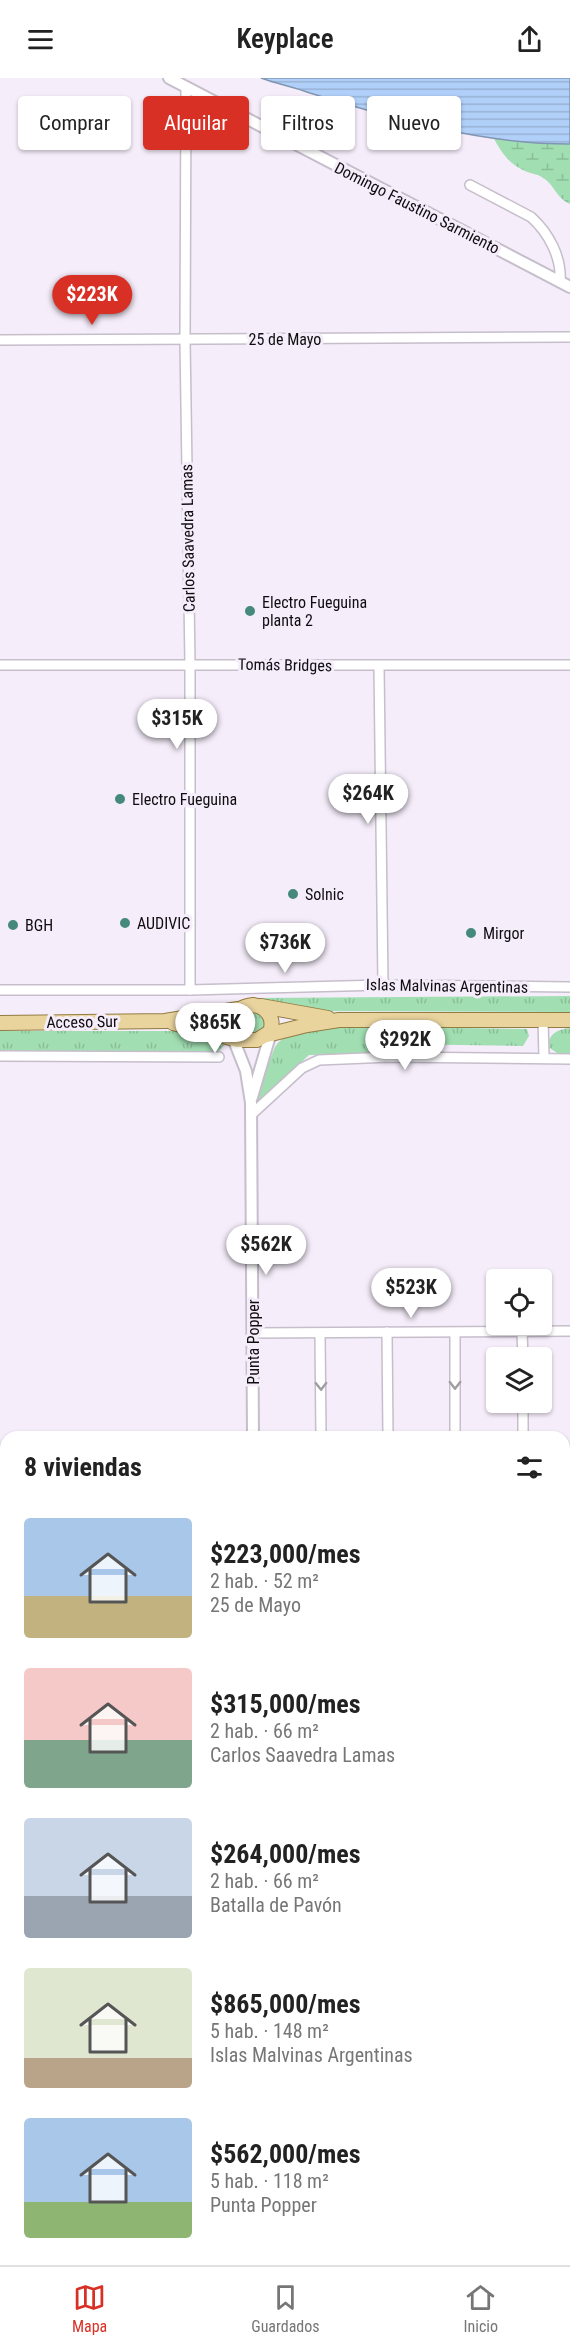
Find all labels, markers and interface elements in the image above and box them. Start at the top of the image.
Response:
icon: menu [24,23,57,56]
text: Keyplace [236,23,334,55]
icon: share [513,23,546,56]
chip: Comprar [18,96,131,150]
chip: Alquilar [143,96,249,150]
chip: Filtros [261,96,355,150]
chip: Nuevo [367,96,461,150]
street label: Domingo Faustino Sarmiento [331,158,503,258]
pin: $223K [50,275,134,326]
text: $223K [66,282,118,306]
street label: 25 de Mayo [249,330,321,349]
street label: Carlos Saavedra Lamas [177,464,199,612]
place label: Electro Fueguina planta 2 [262,593,367,630]
marker: Electro Fueguina planta 2 [243,604,257,618]
street label: Tomás Bridges [238,655,332,675]
pin: $315K [135,699,219,750]
text: $315K [151,706,203,730]
pin: $264K [326,774,410,825]
text: $264K [342,781,394,805]
place label: Electro Fueguina [132,790,237,809]
marker: Electro Fueguina [113,792,127,806]
place label: Solnic [305,885,344,904]
marker: Solnic [286,887,300,901]
place label: AUDIVIC [137,914,190,933]
place label: BGH [25,916,53,935]
marker: AUDIVIC [118,916,132,930]
marker: BGH [6,918,20,932]
pin: $736K [243,923,327,974]
place label: Mirgor [483,924,524,943]
marker: Mirgor [464,926,478,940]
text: $736K [259,930,311,954]
street label: Islas Malvinas Argentinas [366,975,528,997]
pin: $865K [173,1003,257,1054]
text: $865K [189,1010,241,1034]
street label: Acceso Sur [46,1012,118,1032]
pin: $292K [363,1020,447,1071]
text: $292K [379,1027,431,1051]
pin: $562K [224,1225,308,1276]
text: $562K [240,1232,292,1256]
pin: $523K [369,1268,453,1319]
map controls [486,1269,552,1413]
button: locate [486,1269,552,1335]
text: $523K [385,1275,437,1299]
street label: Punta Popper [244,1299,263,1385]
button: layers [486,1347,552,1413]
one-way arrow [314,1381,327,1390]
one-way arrow [449,1381,461,1390]
icon: filters [513,1451,546,1484]
text: 8 viviendas [24,1452,142,1482]
text: $223,000/mes [210,1539,361,1569]
icon: home [72,1542,144,1614]
text: 2 hab. · 52 m² [210,1569,319,1593]
text: 25 de Mayo [210,1593,301,1617]
text: $315,000/mes [210,1689,361,1719]
icon: home [72,1692,144,1764]
text: 2 hab. · 66 m² [210,1719,319,1743]
text: Carlos Saavedra Lamas [210,1743,395,1767]
text: $264,000/mes [210,1839,361,1869]
icon: home [72,1842,144,1914]
text: 2 hab. · 66 m² [210,1869,319,1893]
text: Batalla de Pavón [210,1893,342,1917]
text: $865,000/mes [210,1989,361,2019]
icon: home [72,1992,144,2064]
text: 5 hab. · 148 m² [210,2019,329,2043]
text: Islas Malvinas Argentinas [210,2043,413,2067]
text: $562,000/mes [210,2139,361,2169]
icon: home [72,2142,144,2214]
text: 5 hab. · 118 m² [210,2169,329,2193]
text: Punta Popper [210,2193,317,2217]
tab: Mapa [72,2281,107,2336]
tab: Guardados [251,2281,320,2336]
tab: Inicio [464,2281,498,2336]

